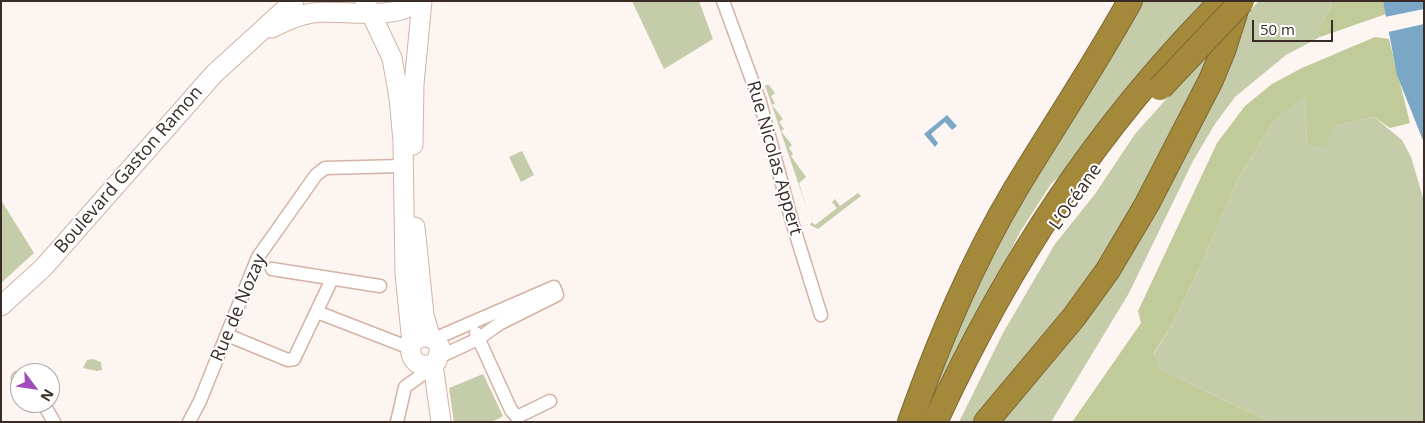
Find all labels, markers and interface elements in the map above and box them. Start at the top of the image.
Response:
scale bar [1255,10,1336,42]
text: 50 m [1260,19,1295,39]
street label: Rue Nicolas Appert [742,78,806,238]
street label: Boulevard Gaston Ramon [51,82,207,258]
street label: L’Océane [1045,160,1107,234]
street label: Rue de Nozay [207,251,271,365]
north arrow [10,363,60,413]
text: N [36,386,59,405]

